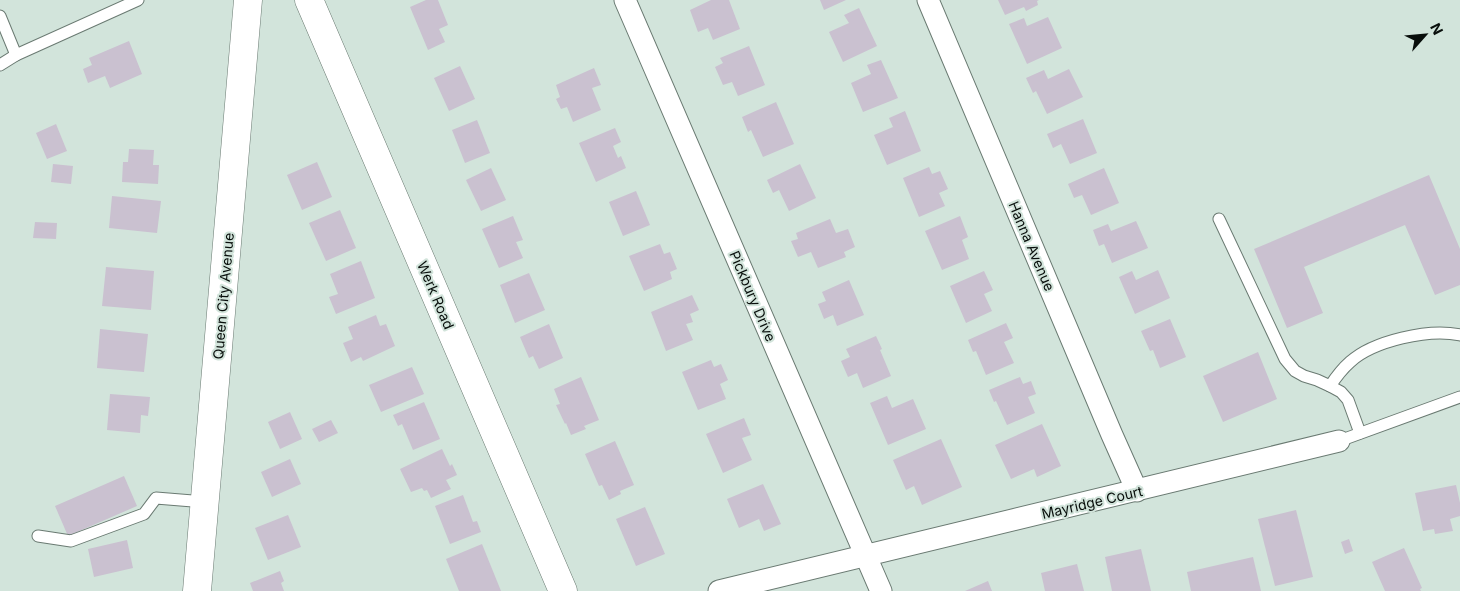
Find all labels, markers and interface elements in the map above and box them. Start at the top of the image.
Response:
north arrow [1400,10,1450,60]
text: N [1427,20,1447,37]
street label: Hanna Avenue [1005,199,1059,293]
street label: Queen City Avenue [209,232,237,360]
street label: Pickbury Drive [726,248,780,344]
street label: Werk Road [414,258,458,332]
street label: Mayridge Court [1040,482,1145,522]

